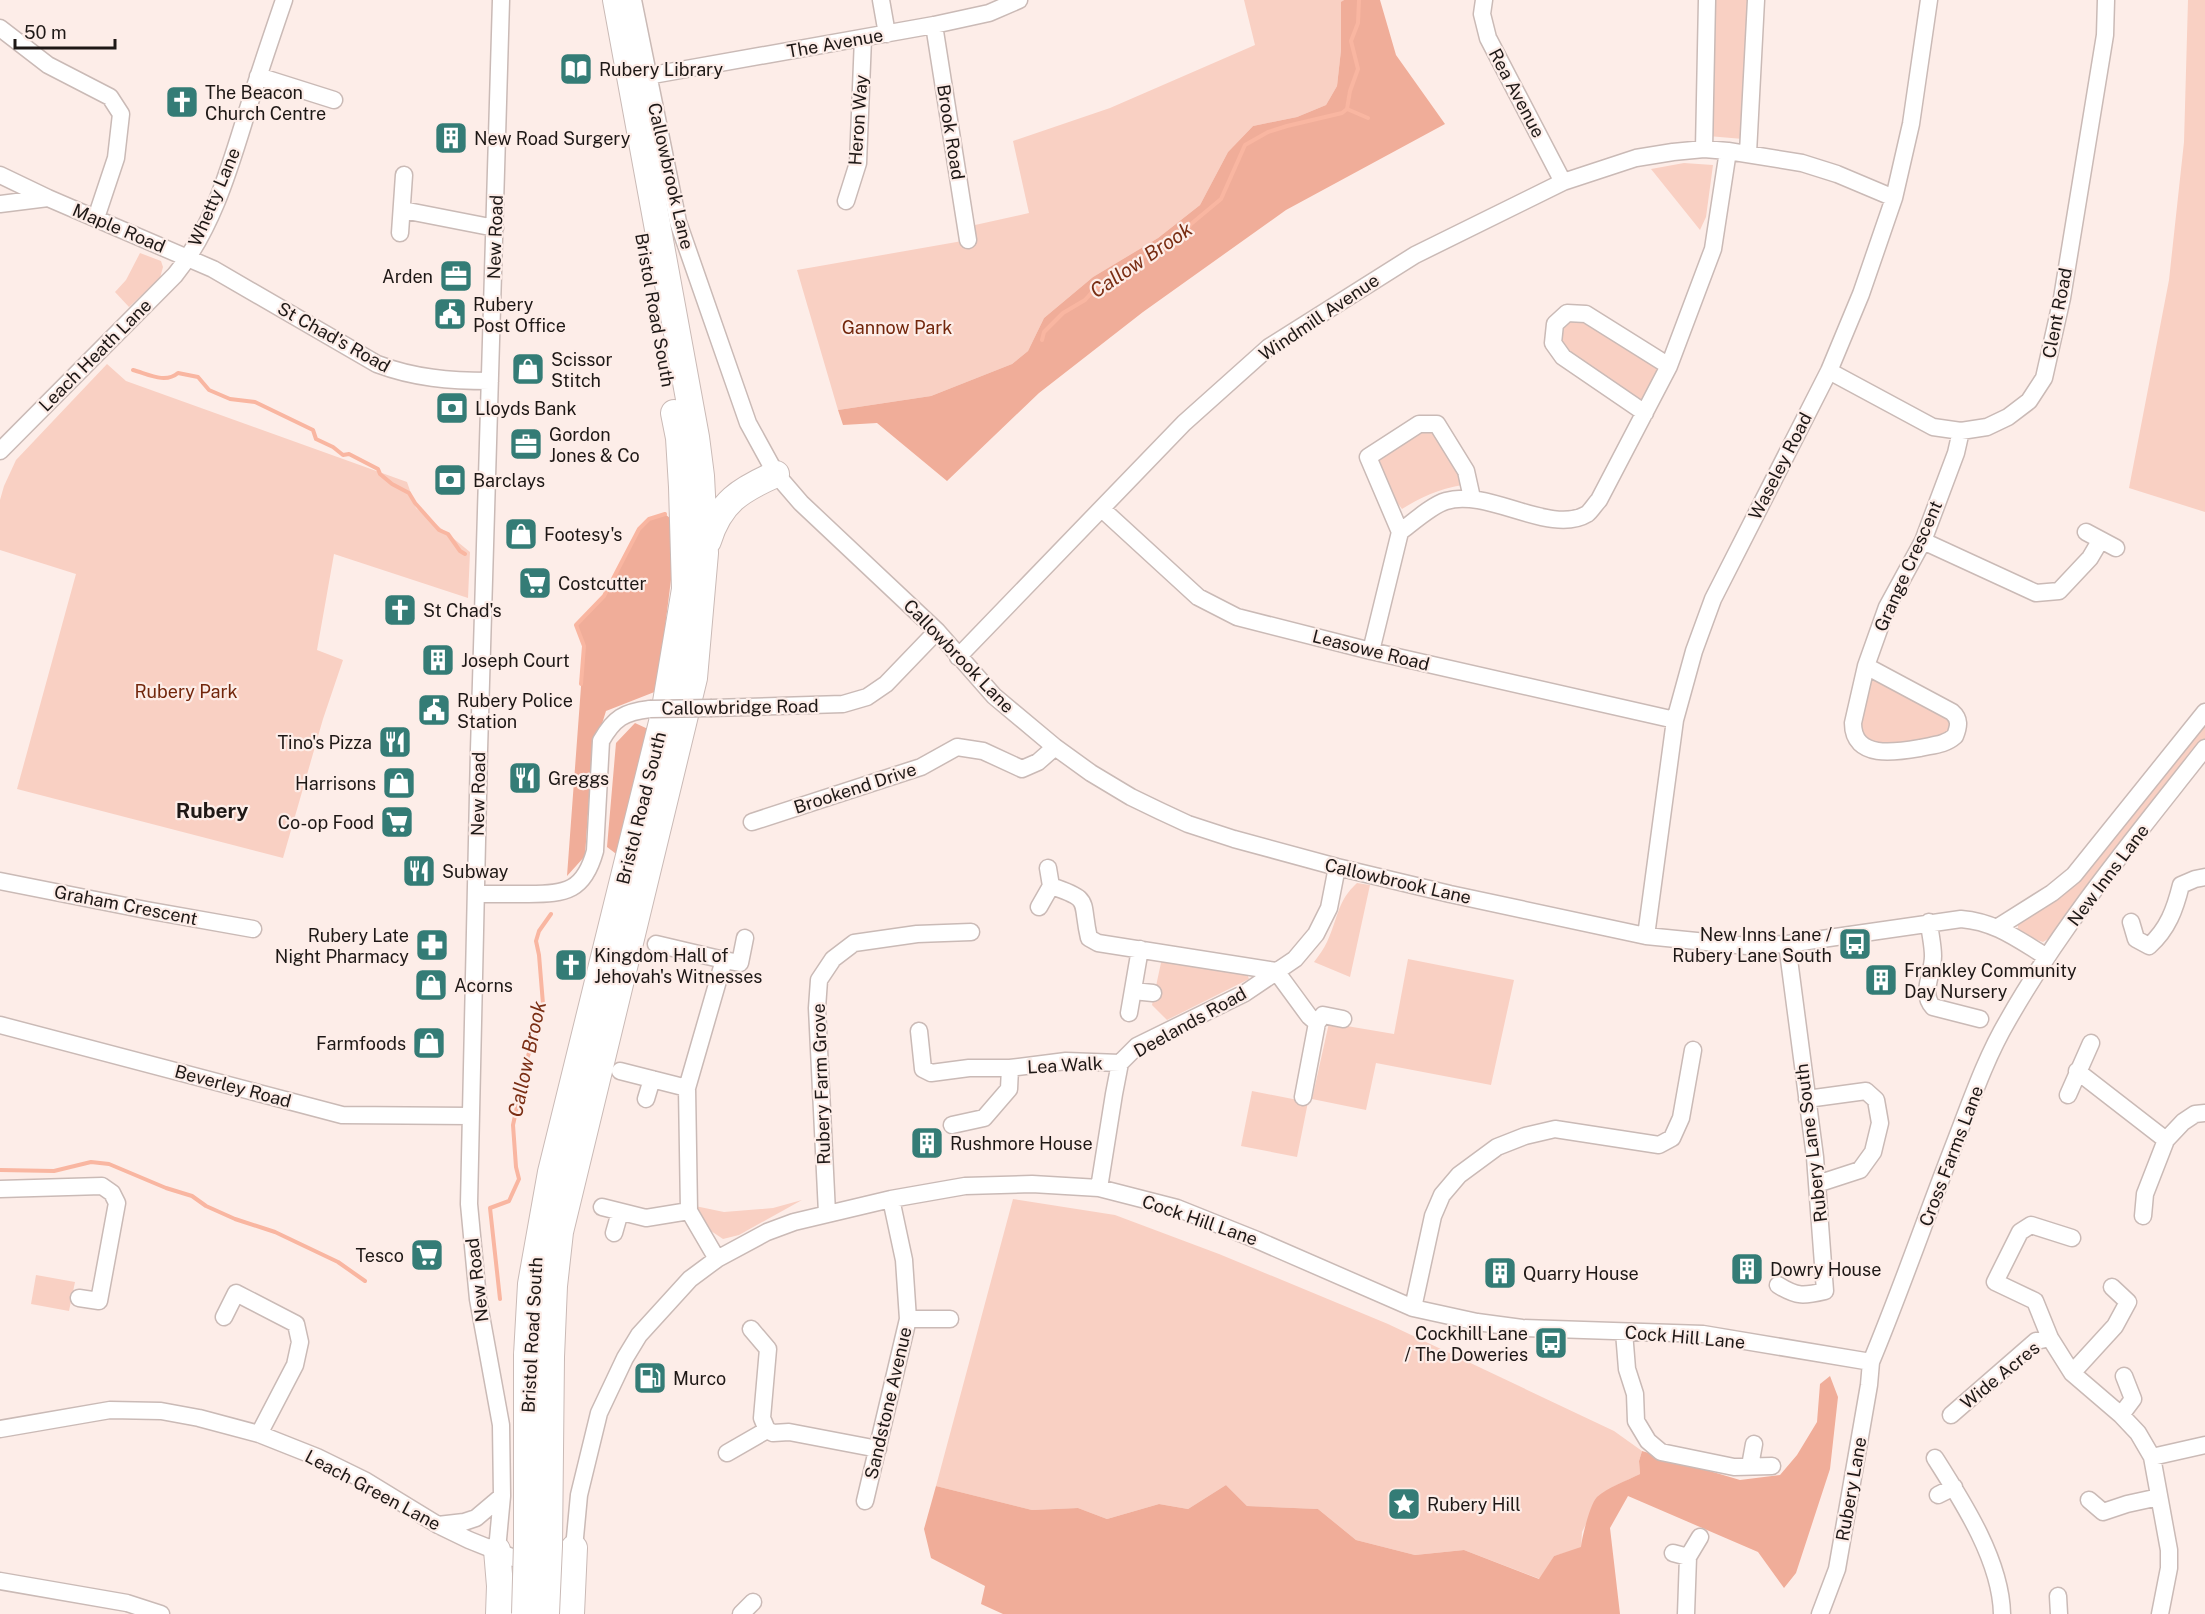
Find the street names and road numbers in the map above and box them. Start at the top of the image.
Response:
street label: The Avenue [785,24,885,62]
street label: Rea Avenue [1485,45,1549,141]
street label: Heron Way [844,74,872,166]
street label: Brook Road [933,83,969,181]
street label: Callowbrook Lane [644,101,698,251]
street label: Whetty Lane [184,145,244,249]
street label: New Road [483,194,507,280]
street label: Maple Road [69,199,169,257]
street label: Bristol Road South [631,231,679,389]
street label: Clent Road [2038,266,2076,360]
street label: Windmill Avenue [1255,269,1383,365]
street label: Leach Heath Lane [34,294,156,416]
street label: St Chad's Road [274,297,394,377]
street label: Waseley Road [1744,409,1816,523]
street label: Grange Crescent [1870,497,1946,635]
street label: Callowbrook Lane [899,595,1019,717]
street label: Leasowe Road [1310,625,1432,675]
street label: Callowbridge Road [661,695,819,719]
street label: Bristol Road South [612,730,670,886]
street label: New Road [467,752,489,836]
street label: Brookend Drive [791,758,919,818]
street label: New Inns Lane [2063,820,2153,930]
street label: Callowbrook Lane [1323,854,1473,908]
street label: Graham Crescent [53,881,199,929]
street label: Deelands Road [1130,982,1250,1062]
street label: Rubery Farm Grove [808,1003,834,1165]
street label: Lea Walk [1027,1053,1103,1077]
street label: Beverley Road [172,1060,294,1112]
street label: Rubery Lane South [1791,1062,1831,1224]
street label: Cross Farms Lane [1915,1083,1987,1229]
street label: Cock Hill Lane [1140,1190,1260,1250]
street label: New Road [461,1237,493,1323]
street label: Bristol Road South [517,1256,547,1414]
street label: Cock Hill Lane [1624,1321,1746,1353]
street label: Sandstone Avenue [860,1325,916,1481]
street label: Wide Acres [1956,1337,2044,1413]
street label: Rubery Lane [1832,1435,1870,1543]
street label: Leach Green Lane [302,1445,444,1535]

